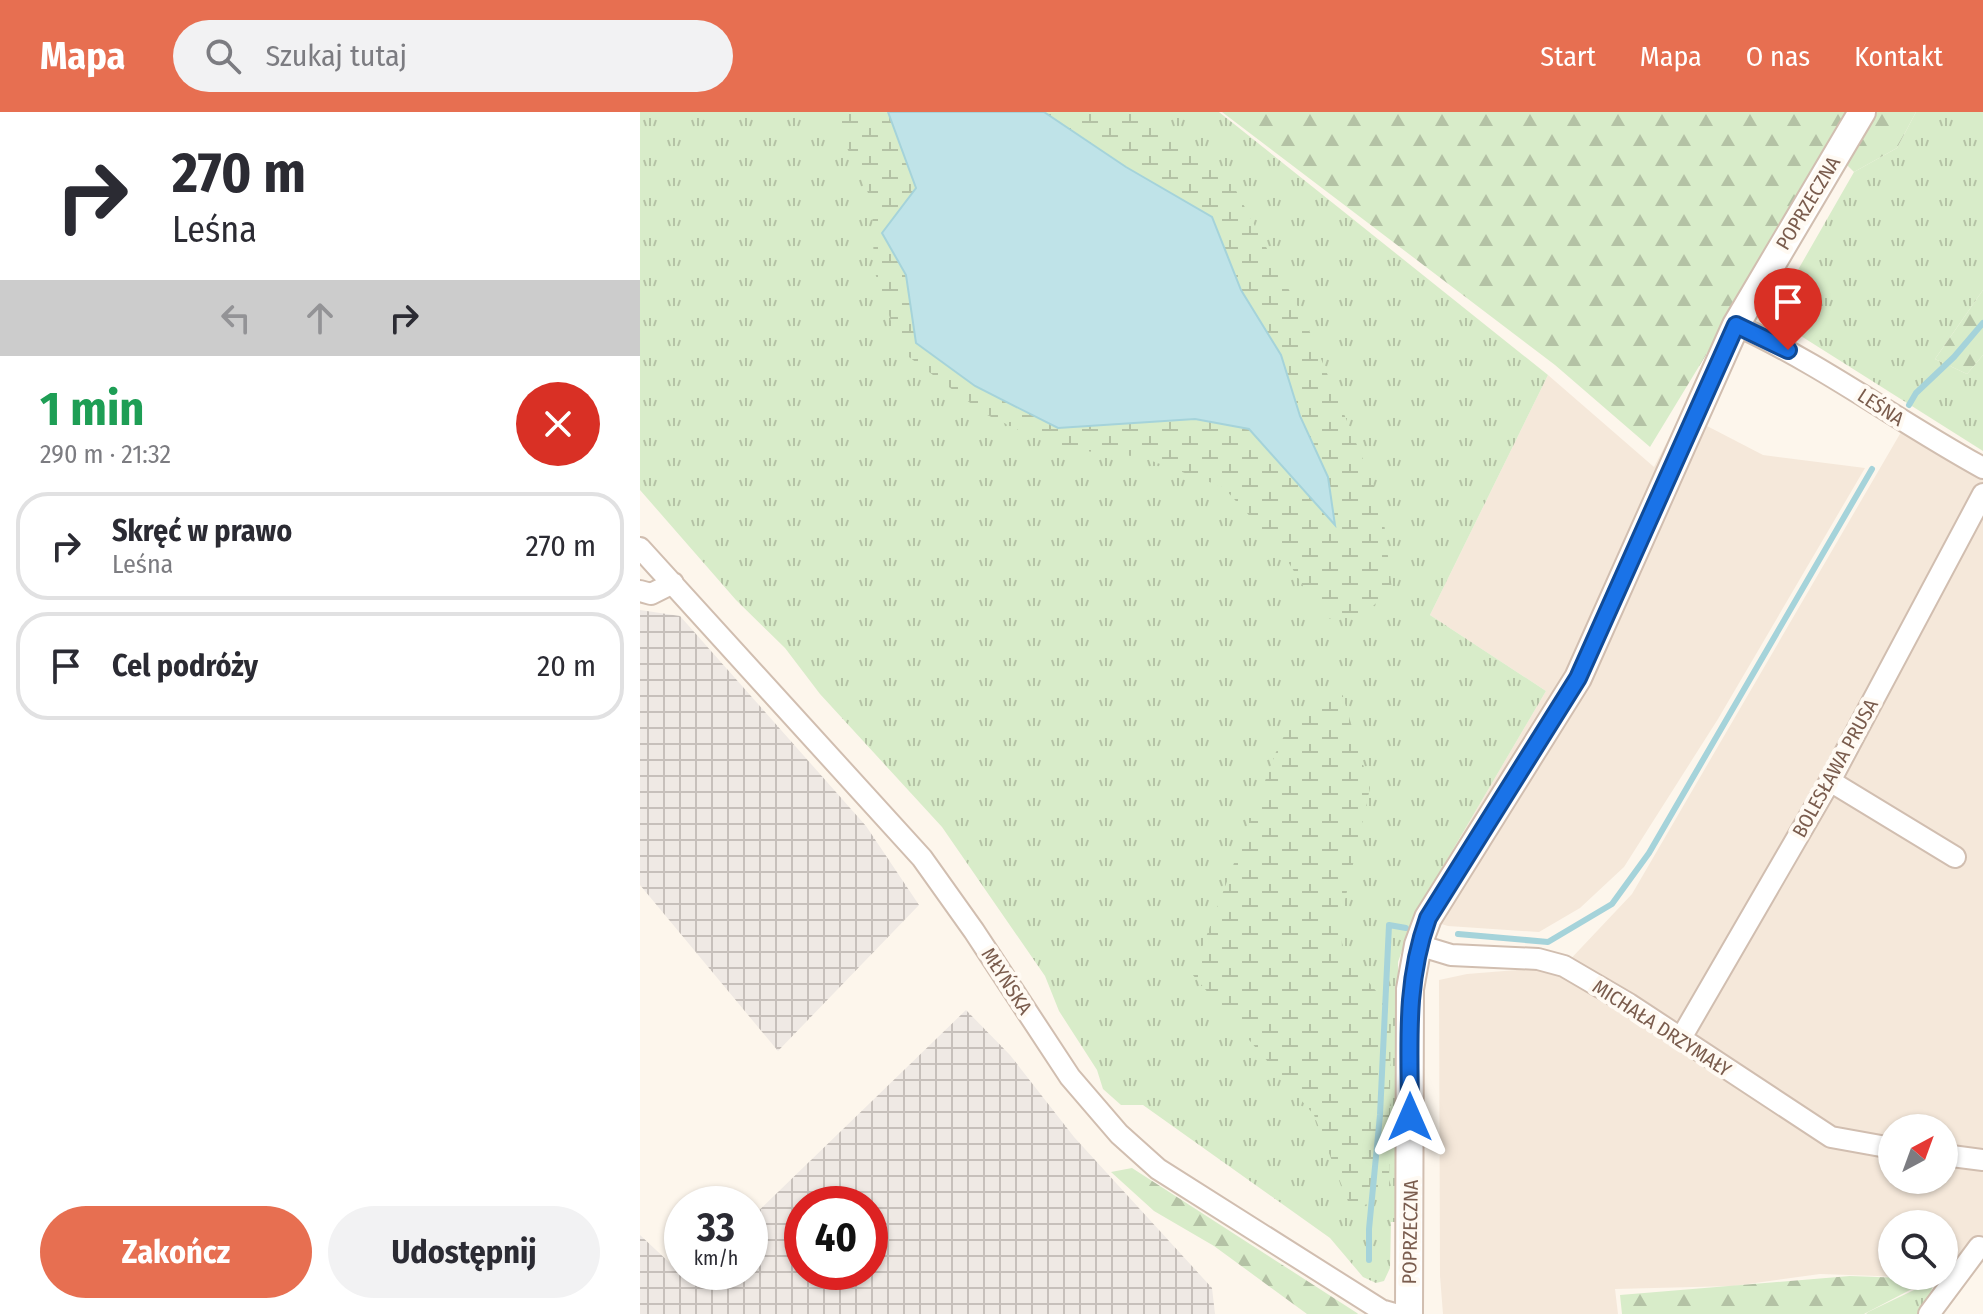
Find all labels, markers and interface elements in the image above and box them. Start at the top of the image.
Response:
search box [173,20,733,92]
text: Mapa [40,33,125,79]
icon: search [201,34,245,78]
text: Szukaj tutaj [265,38,407,74]
text: Start [1540,40,1596,73]
text: Mapa [1640,40,1702,73]
text: O nas [1746,40,1810,73]
text: Kontakt [1854,40,1943,73]
text: 270 m [172,140,306,207]
icon: right [40,144,144,248]
street label: POPRZECZNA [1771,151,1846,254]
text: Leśna [172,208,257,252]
pin [1754,268,1822,350]
icon: arrive [1766,280,1810,324]
icon: left [214,296,258,340]
icon: ahead [298,296,342,340]
icon: right [382,296,426,340]
text: 1 min [40,380,145,438]
button: close [516,382,600,466]
street label: LEŚNA [1853,383,1909,431]
text: 290 m · 21:32 [40,439,171,470]
text: Skręć w prawo [112,513,292,549]
icon: right [44,524,88,568]
text: 270 m [525,528,596,564]
text: Leśna [112,549,173,580]
icon: arrive [44,644,88,688]
text: Cel podróży [112,648,258,684]
text: 20 m [537,648,596,684]
street label: BOLESŁAWA PRUSA [1787,694,1883,841]
street label: MŁYŃSKA [977,943,1038,1019]
street label: MICHAŁA DRZYMAŁY [1588,974,1736,1082]
position arrow [1368,1075,1452,1159]
north arrow [1878,1114,1958,1194]
map controls [1878,1114,1958,1290]
street label: POPRZECZNA [1397,1179,1423,1285]
speed limit sign: 40 [784,1186,888,1290]
text: 33 [697,1204,735,1252]
button: Zakończ [40,1206,312,1298]
button: Udostępnij [328,1206,600,1298]
button: search [1878,1210,1958,1290]
text: km/h [694,1246,738,1270]

